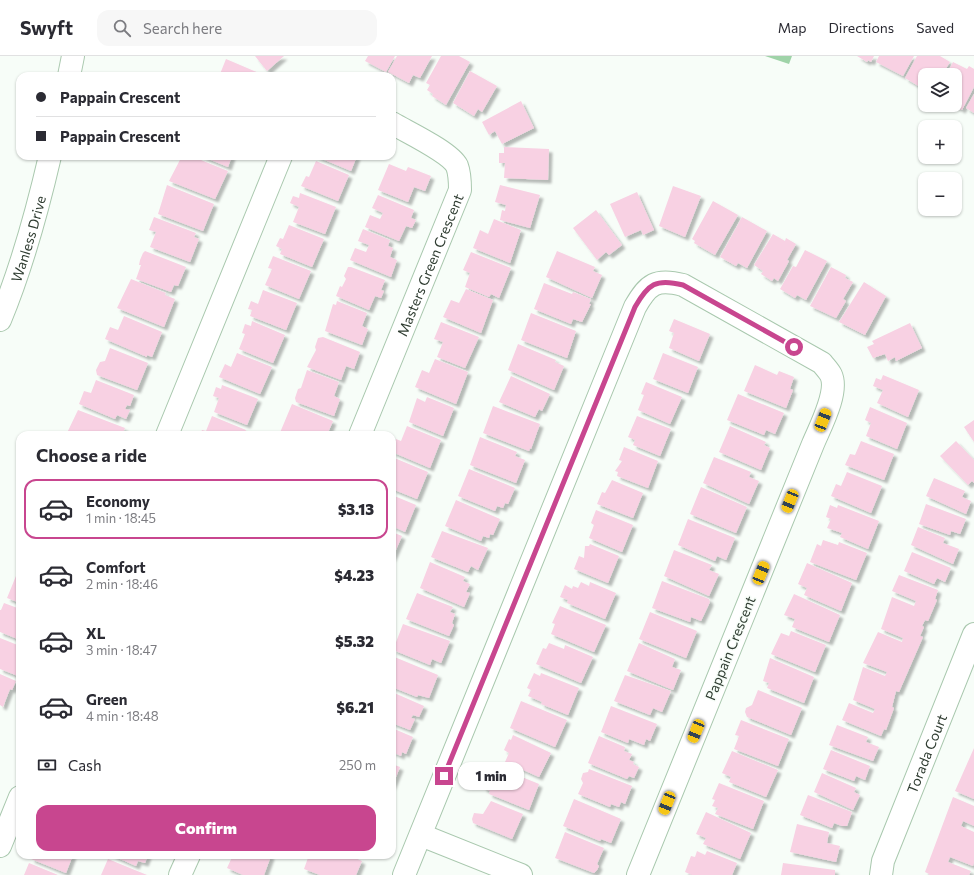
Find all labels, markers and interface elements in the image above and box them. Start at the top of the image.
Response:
search box [97,10,377,46]
text: Swyft [20,16,73,39]
icon: search [111,17,133,39]
text: Search here [143,19,222,37]
text: Map [778,19,807,36]
text: Directions [829,19,894,36]
text: Saved [916,19,954,36]
map controls [918,68,962,216]
button: layers [918,68,962,112]
text: Pappain Crescent [60,88,180,106]
button: + [918,120,962,164]
text: Pappain Crescent [60,127,180,145]
button: − [918,172,962,216]
street label: Masters Green Crescent [393,191,466,338]
street label: Wanless Drive [7,194,49,284]
route start [785,338,803,356]
car [813,407,833,433]
text: Choose a ride [36,444,147,466]
car [780,488,800,514]
icon: car [38,491,74,527]
text: Economy [86,492,150,510]
text: $3.13 [338,500,374,518]
text: 1 min · 18:45 [86,510,156,526]
icon: car [38,557,74,593]
text: Comfort [86,558,146,576]
car [751,560,771,586]
text: $4.23 [334,566,374,584]
text: 2 min · 18:46 [86,576,158,592]
street label: Pappain Crescent [701,593,759,703]
icon: car [38,623,74,659]
text: XL [86,624,105,642]
text: $5.32 [335,632,374,650]
text: 3 min · 18:47 [86,642,157,658]
icon: car [38,689,74,725]
text: Green [86,690,127,708]
text: $6.21 [336,698,374,716]
text: 4 min · 18:48 [86,708,159,724]
street label: Torada Court [903,711,950,796]
car [686,718,706,744]
icon: cash [36,754,58,776]
text: Cash [68,756,102,774]
text: 250 m [339,757,376,773]
callout: 1 min [458,762,524,790]
route end [435,767,453,785]
text: 1 min [475,768,507,784]
car [657,790,677,816]
button: Confirm [36,805,376,851]

